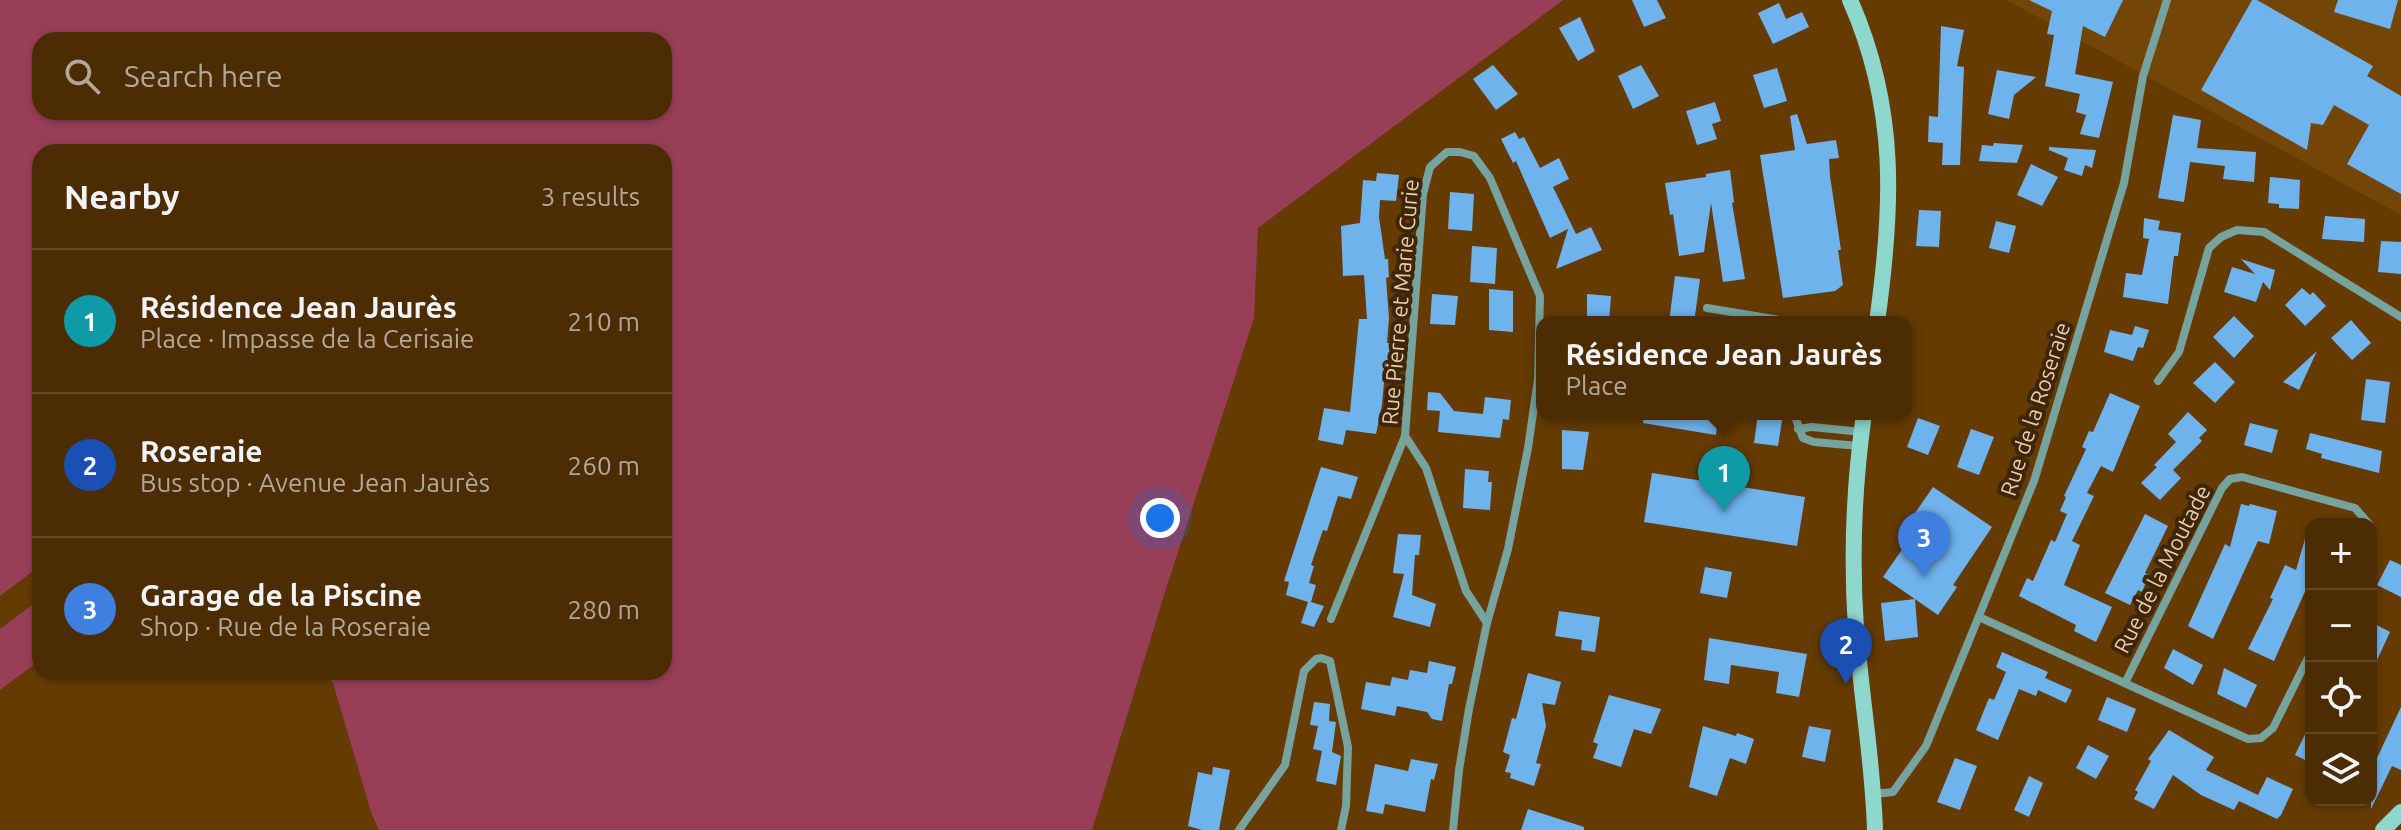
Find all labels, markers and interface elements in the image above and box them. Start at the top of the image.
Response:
search box [32,32,672,120]
icon: search [60,54,104,98]
text: Search here [124,59,283,93]
text: Nearby [64,177,179,215]
street label: Rue Pierre et Marie Curie [1376,178,1423,426]
text: 3 results [541,182,640,211]
text: Résidence Jean Jaurès [140,290,457,324]
text: 1 [83,307,97,336]
text: 210 m [568,307,640,336]
popup [1536,316,1912,420]
street label: Rue de la Roseraie [1995,319,2074,499]
text: Place · Impasse de la Cerisaie [140,324,474,353]
text: Résidence Jean Jaurès [1565,337,1883,371]
text: Place [1565,371,1628,400]
text: Roseraie [140,434,263,468]
pin: 1 [1698,446,1750,512]
text: 2 [83,451,97,480]
text: 260 m [568,451,640,480]
text: Bus stop · Avenue Jean Jaurès [140,468,490,497]
street label: Rue de la Moutade [2108,481,2215,657]
your location [1140,498,1180,538]
pin: 3 [1898,511,1950,577]
map controls [2305,518,2377,806]
button: + [2305,518,2377,590]
text: Garage de la Piscine [140,578,422,612]
button: − [2305,590,2377,662]
text: 3 [83,595,97,624]
text: 280 m [568,595,640,624]
text: Shop · Rue de la Roseraie [140,612,431,641]
pin: 2 [1820,618,1872,684]
button: locate [2305,662,2377,734]
button: layers [2305,734,2377,806]

